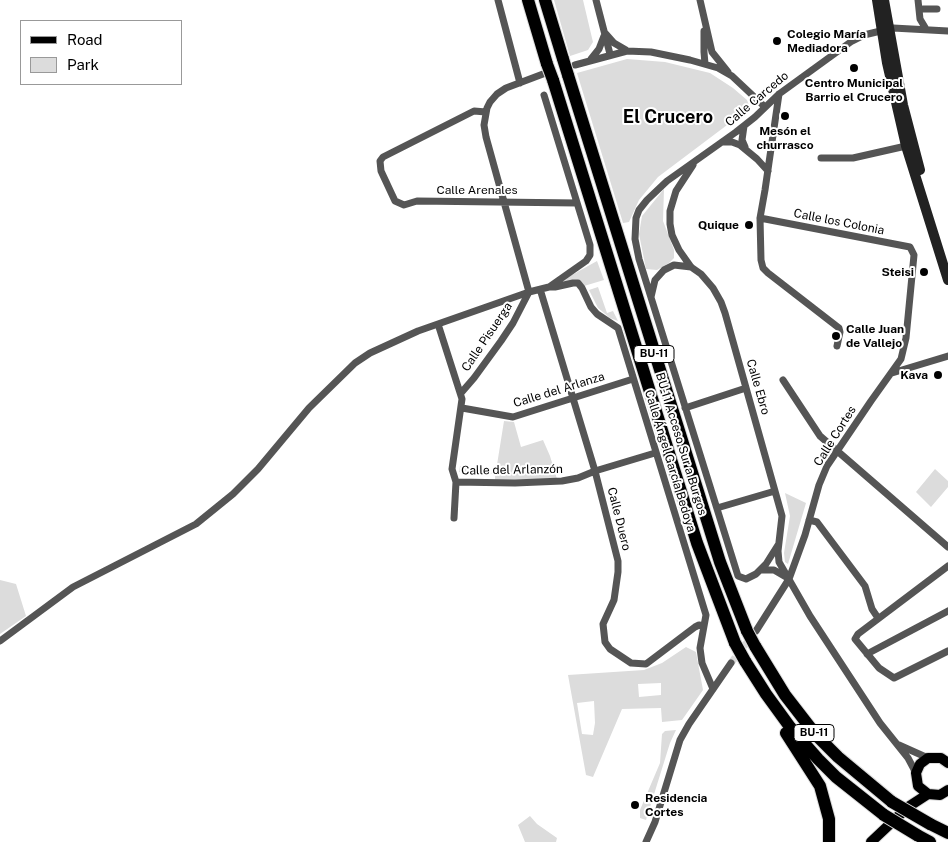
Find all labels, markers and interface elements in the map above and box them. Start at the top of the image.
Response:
legend [20,20,182,85]
place label: Colegio María Mediadora [787,27,866,55]
text: Road [67,31,103,48]
marker: Colegio María Mediadora [771,35,783,47]
text: Park [67,56,99,73]
marker: Centro Municipal Barrio el Crucero [848,62,860,74]
street label: Calle Carcedo [723,68,791,130]
place label: Centro Municipal Barrio el Crucero [805,76,903,104]
district label: El Crucero [623,106,713,128]
marker: Mesón el churrasco [779,110,791,122]
place label: Mesón el churrasco [756,124,814,152]
street label: Calle Arenales [437,183,517,197]
street label: Calle los Colonia [792,206,886,238]
place label: Quique [698,218,739,232]
marker: Quique [743,219,755,231]
place label: Steisi [881,265,914,279]
marker: Steisi [918,266,930,278]
street label: Calle Pisuerga [459,300,515,374]
place label: Calle Juan de Vallejo [846,322,904,350]
marker: Calle Juan de Vallejo [830,330,842,342]
road number: BU-11 [634,346,674,362]
street label: Calle Ebro [743,358,773,416]
place label: Kava [900,368,928,382]
street label: Calle del Arlanza [512,369,606,411]
marker: Kava [932,369,944,381]
street label: BU-11 Acceso Sur a Burgos [652,371,710,517]
street label: Calle Ángel García Bedoya [641,388,699,534]
street label: Calle Cortes [811,403,859,469]
street label: Calle del Arlanzón [461,462,563,478]
street label: Calle Duero [604,486,634,552]
road number: BU-11 [794,724,834,741]
place label: Residencia Cortes [645,791,707,819]
marker: Residencia Cortes [629,799,641,811]

